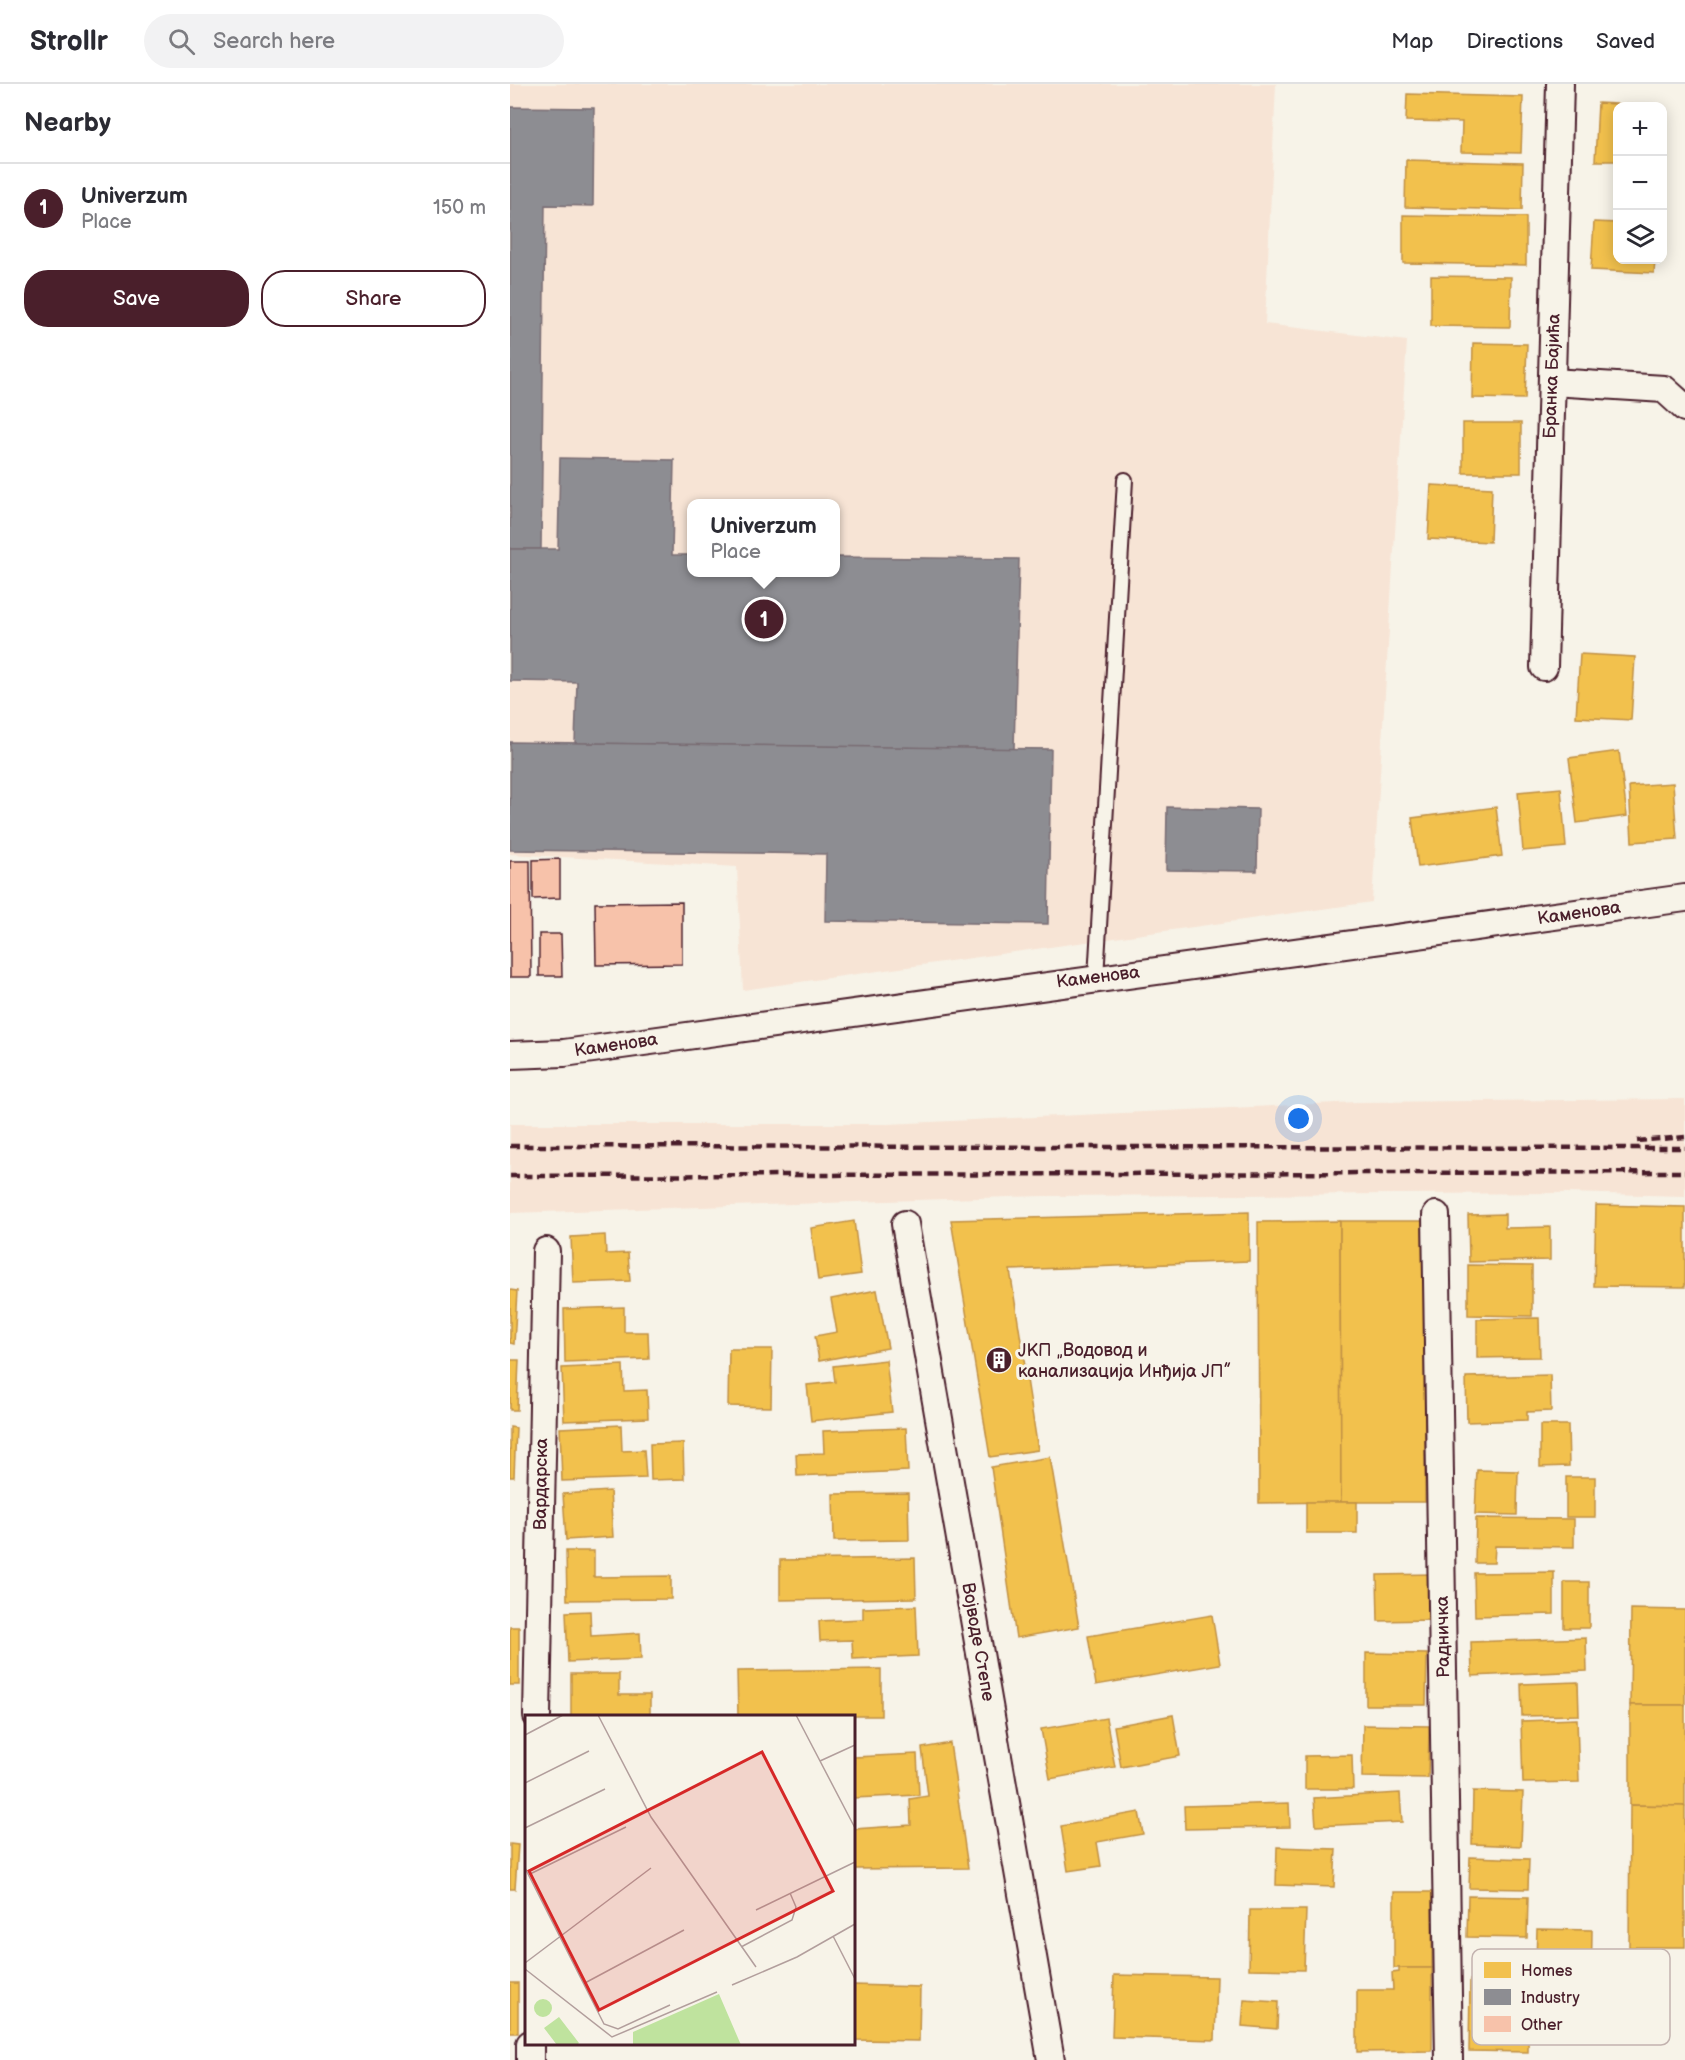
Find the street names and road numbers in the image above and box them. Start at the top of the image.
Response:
street label: Бранка Бајића [1539,313,1565,439]
street label: Каменова [1536,897,1622,929]
street label: Каменова [1055,961,1141,993]
street label: Каменова [573,1029,659,1061]
street label: Вардарска [530,1437,552,1530]
street label: Војводе Степе [957,1581,999,1703]
street label: Радничка [1432,1595,1454,1678]

